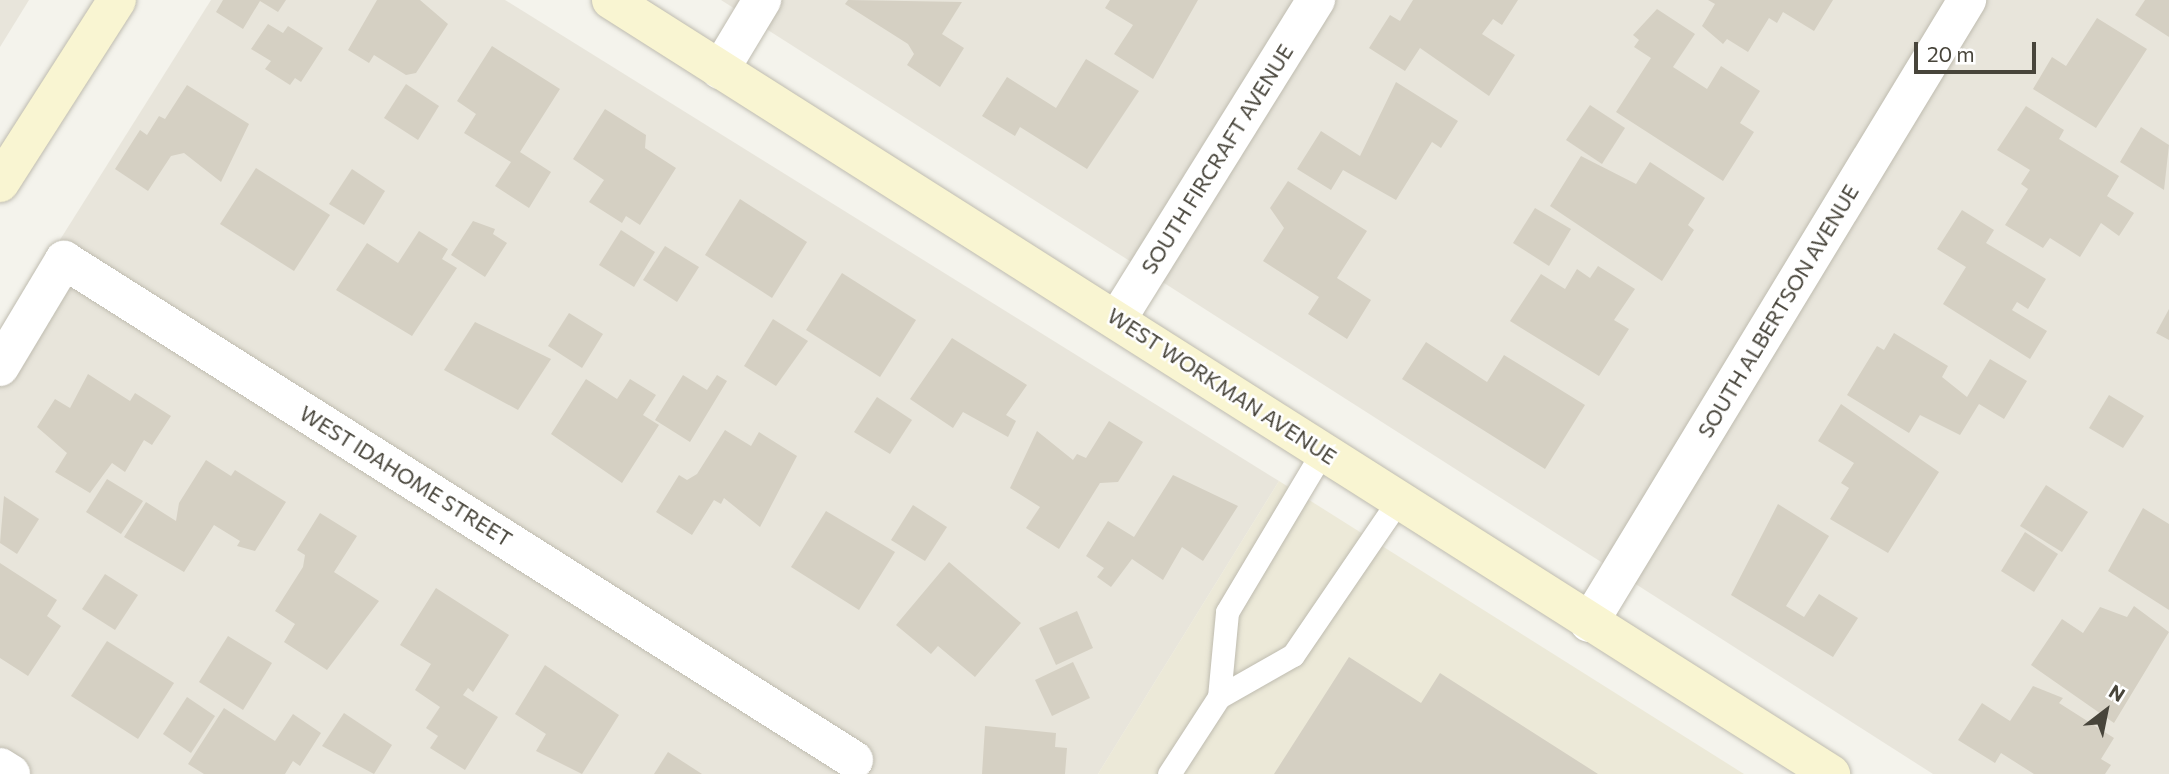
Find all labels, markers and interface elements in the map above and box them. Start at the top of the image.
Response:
scale bar [1917,28,2039,72]
street label: SOUTH FIRCRAFT AVENUE [1136,40,1298,278]
text: 20 m [1927,41,1975,66]
street label: SOUTH ALBERTSON AVENUE [1692,180,1864,442]
street label: WEST WORKMAN AVENUE [1103,303,1341,469]
street label: WEST IDAHOME STREET [295,400,517,552]
north arrow [2071,676,2141,746]
text: N [2105,679,2130,706]

